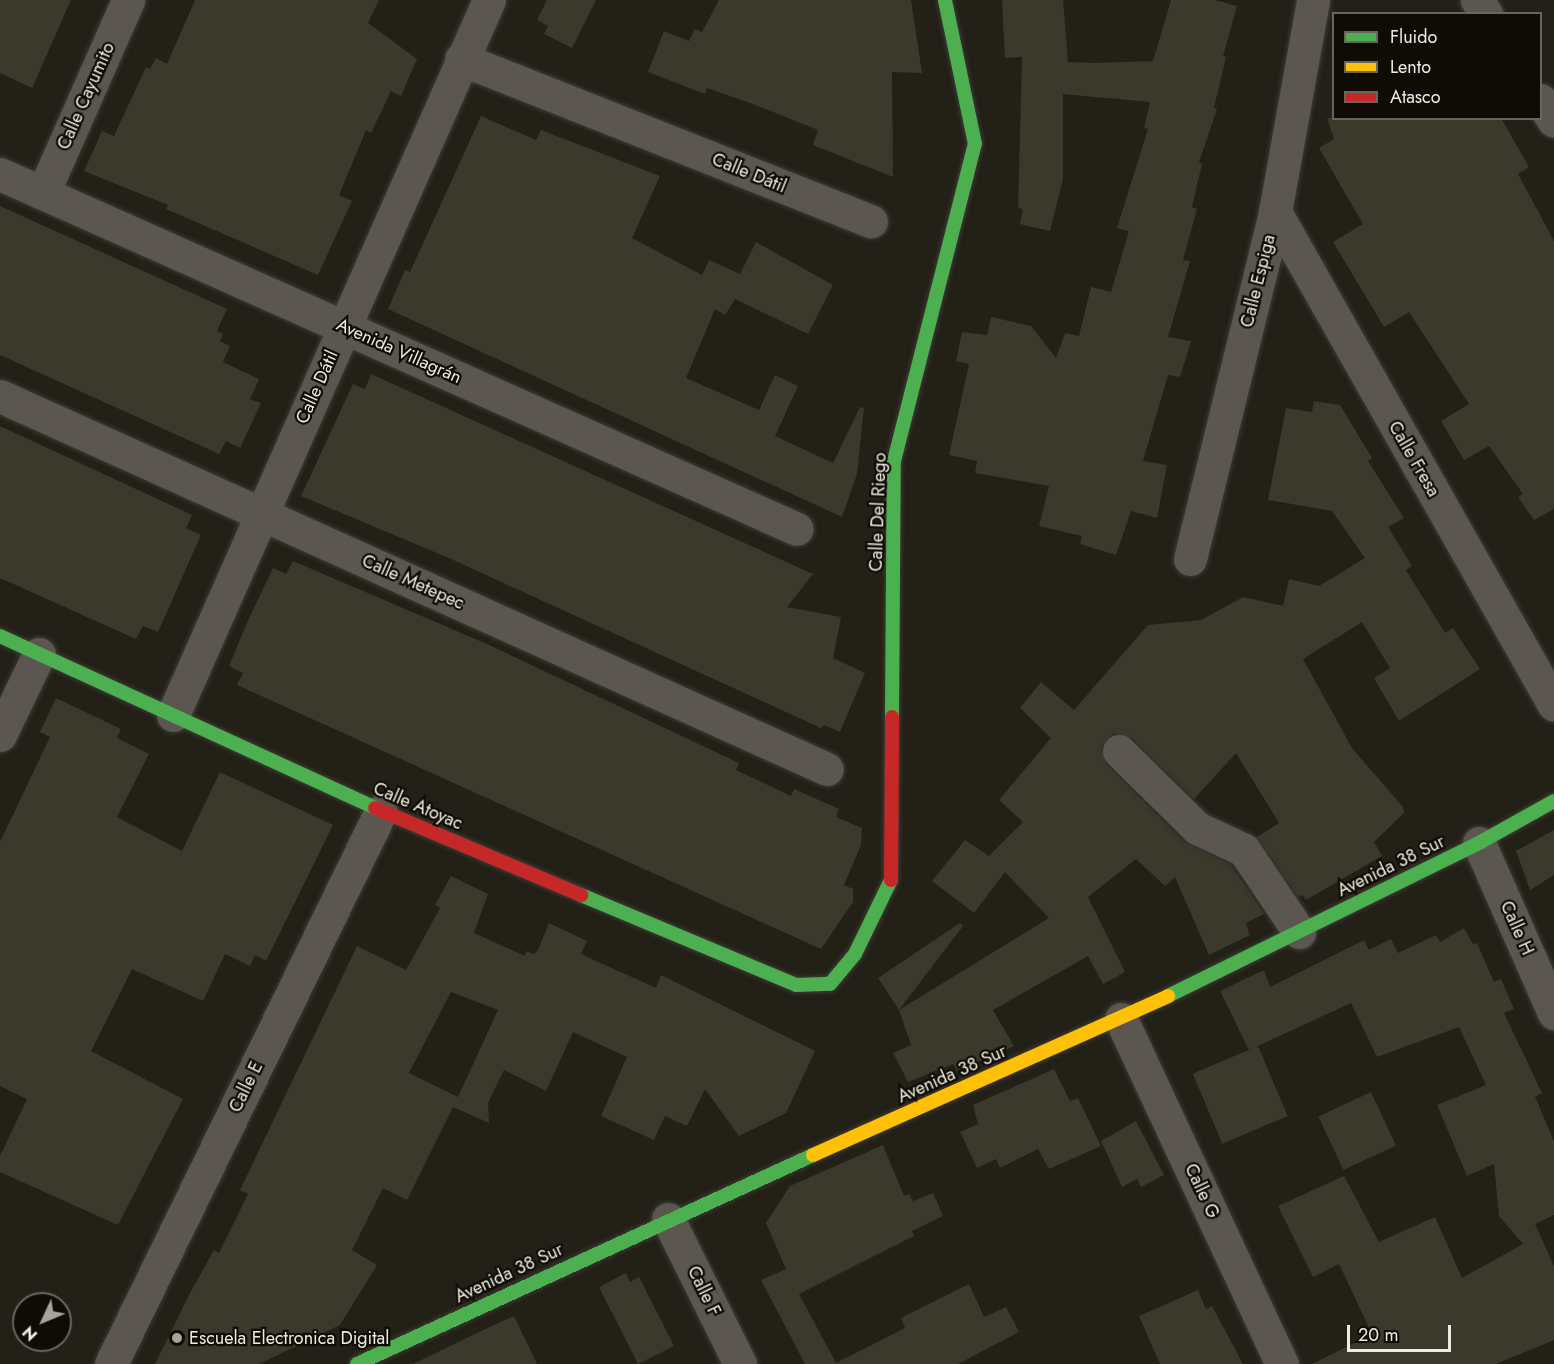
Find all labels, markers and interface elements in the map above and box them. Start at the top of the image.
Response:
legend [1332,12,1542,120]
text: Fluido [1390,24,1437,50]
street label: Calle Cayumito [53,39,119,153]
text: Lento [1390,54,1431,80]
text: Atasco [1390,84,1441,110]
street label: Calle Dátil [709,148,789,198]
street label: Calle Espiga [1236,232,1280,330]
street label: Avenida Villagrán [333,314,465,388]
street label: Calle Dátil [291,347,343,427]
street label: Calle Fresa [1384,417,1444,501]
street label: Calle Del Riego [865,452,891,572]
street label: Calle Metepec [359,550,467,614]
street label: Calle Atoyac [370,778,466,834]
street label: Avenida 38 Sur [1334,831,1448,901]
street label: Calle H [1496,898,1538,958]
street label: Avenida 38 Sur [894,1040,1010,1108]
street label: Calle E [224,1058,268,1116]
street label: Calle G [1180,1160,1224,1222]
street label: Avenida 38 Sur [451,1239,567,1307]
street label: Calle F [683,1262,725,1320]
north arrow [12,1292,72,1352]
scale bar [1350,1313,1454,1351]
text: N [17,1321,43,1346]
text: 20 m [1358,1322,1398,1348]
place label: Escuela Electronica Digital [189,1327,389,1349]
marker: Escuela Electronica Digital [170,1331,184,1345]

